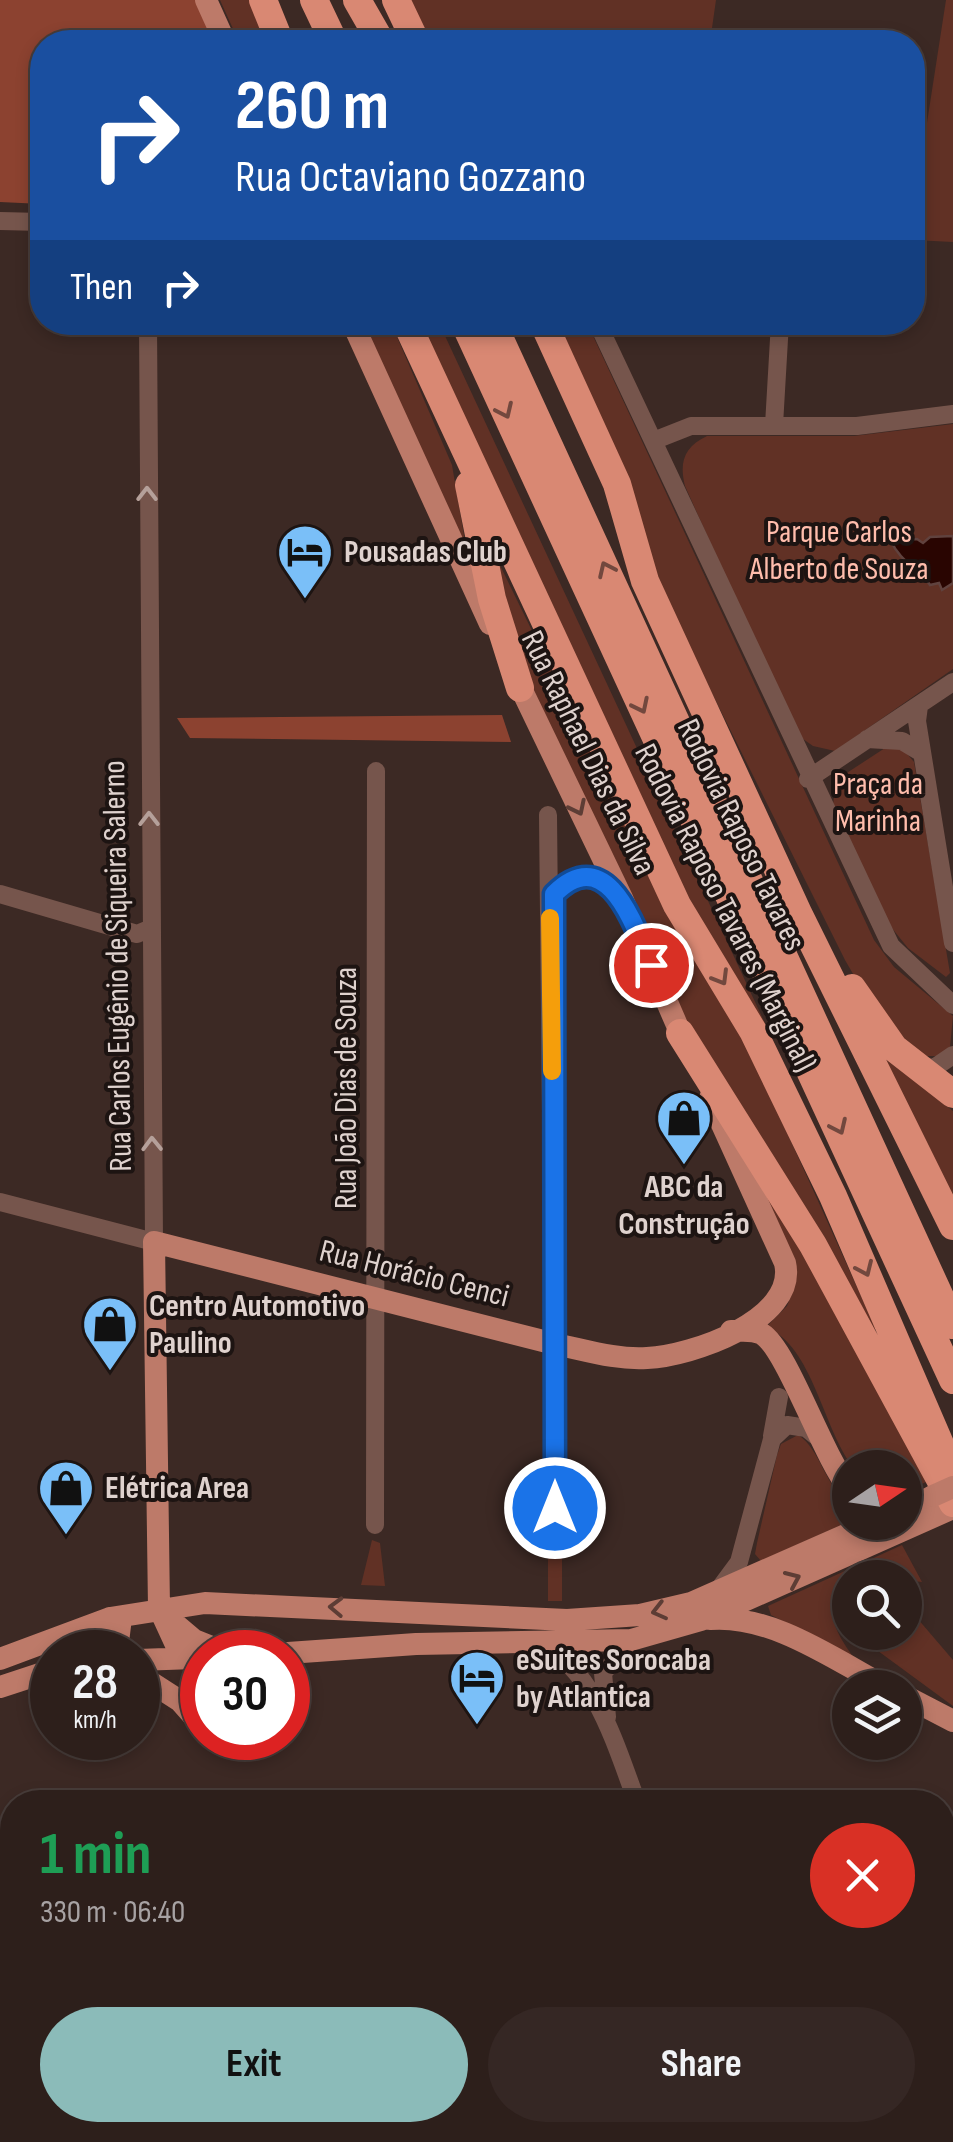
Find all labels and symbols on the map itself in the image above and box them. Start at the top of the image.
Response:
one-way arrow [492,401,512,419]
one-way arrow [136,486,158,502]
park label: Parque Carlos Alberto de Souza [748,513,929,589]
hotel icon: Pousadas Club [275,522,335,601]
place label: Pousadas Club [344,533,507,572]
one-way arrow [598,561,618,579]
street label: Rua Raphael Dias da Silva [512,625,664,881]
one-way arrow [628,696,648,714]
street label: Rodovia Raposo Tavares [668,713,814,957]
street label: Rodovia Raposo Tavares (Marginal) [625,738,825,1078]
street label: Rua Carlos Eugênio de Siqueira Salerno [95,760,141,1172]
park label: Praça da Marinha [833,765,923,841]
one-way arrow [566,797,586,815]
one-way arrow [138,811,160,826]
pin [609,923,694,1008]
street label: Rua João Dias de Souza [327,967,366,1209]
one-way arrow [709,967,729,985]
shop icon: ABC da Construção [654,1088,714,1167]
one-way arrow [827,1116,847,1134]
one-way arrow [141,1136,163,1152]
place label: ABC da Construção [618,1168,750,1244]
street label: Rua Horácio Cenci [315,1232,513,1316]
one-way arrow [853,1259,873,1277]
place label: Centro Automotivo Paulino [149,1287,365,1363]
shop icon: Centro Automotivo Paulino [80,1294,140,1373]
north arrow [832,1450,922,1540]
position arrow [503,1456,607,1560]
shop icon: Elétrica Area [36,1458,96,1537]
place label: Elétrica Area [105,1469,249,1508]
one-way arrow [783,1571,801,1591]
one-way arrow [327,1596,343,1617]
one-way arrow [651,1599,669,1620]
speed limit sign: 30 [180,1630,310,1760]
place label: eSuites Sorocaba by Atlantica [516,1641,711,1717]
hotel icon: eSuites Sorocaba by Atlantica [447,1648,507,1727]

